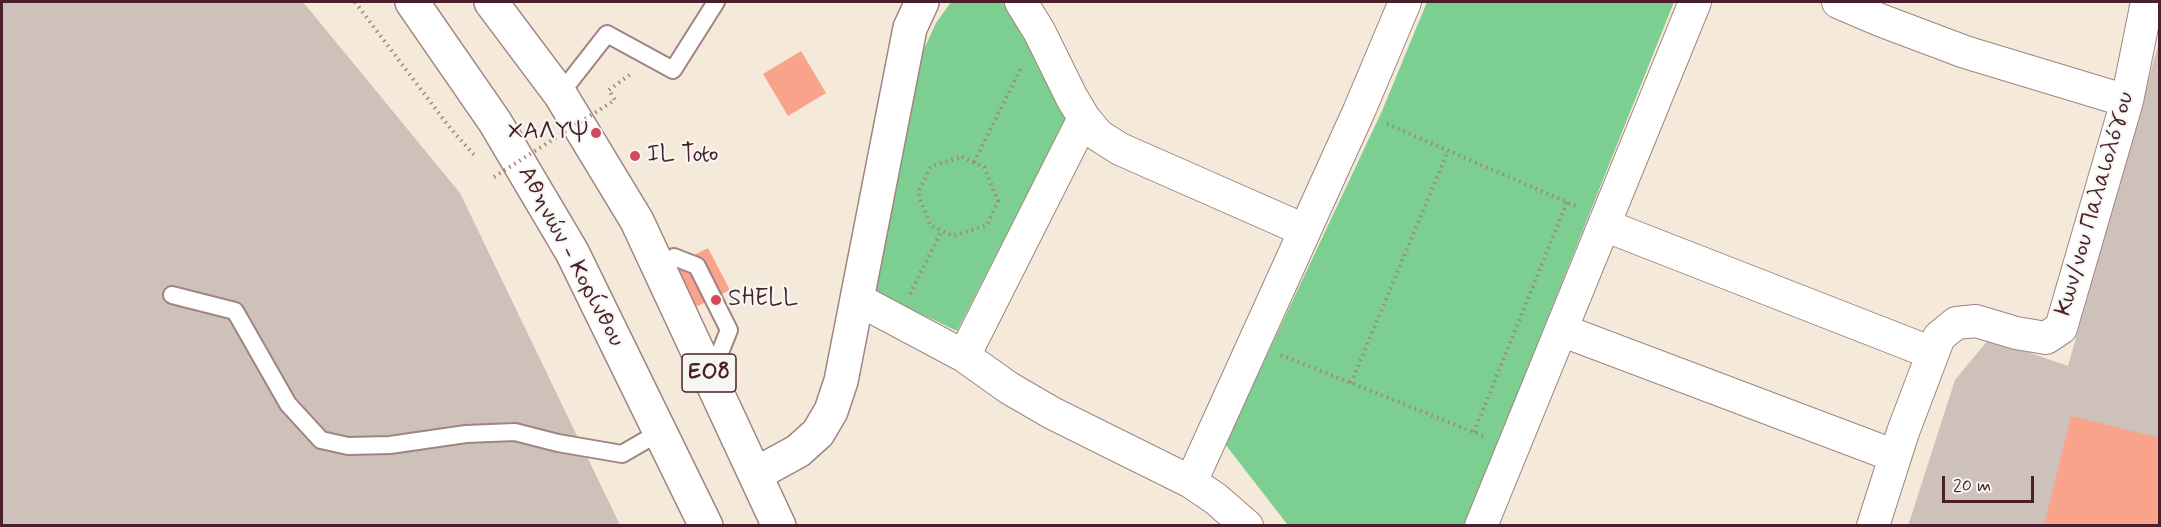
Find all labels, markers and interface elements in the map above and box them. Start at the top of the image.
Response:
street label: Κων/νου Παλαιολόγου [2050,89,2142,319]
place label: ΧΑΛΥΨ [508,119,584,147]
marker: ΧΑΛΥΨ [589,126,603,140]
place label: IL Toto [647,142,719,170]
marker: IL Toto [628,149,642,163]
street label: Αθηνών - Κορίνθου [510,162,630,352]
place label: SHELL [728,286,798,314]
marker: SHELL [709,293,723,307]
road number: ΕΟ8 [682,354,736,392]
scale bar [1945,464,2036,502]
text: 20 m [1953,474,1991,498]

